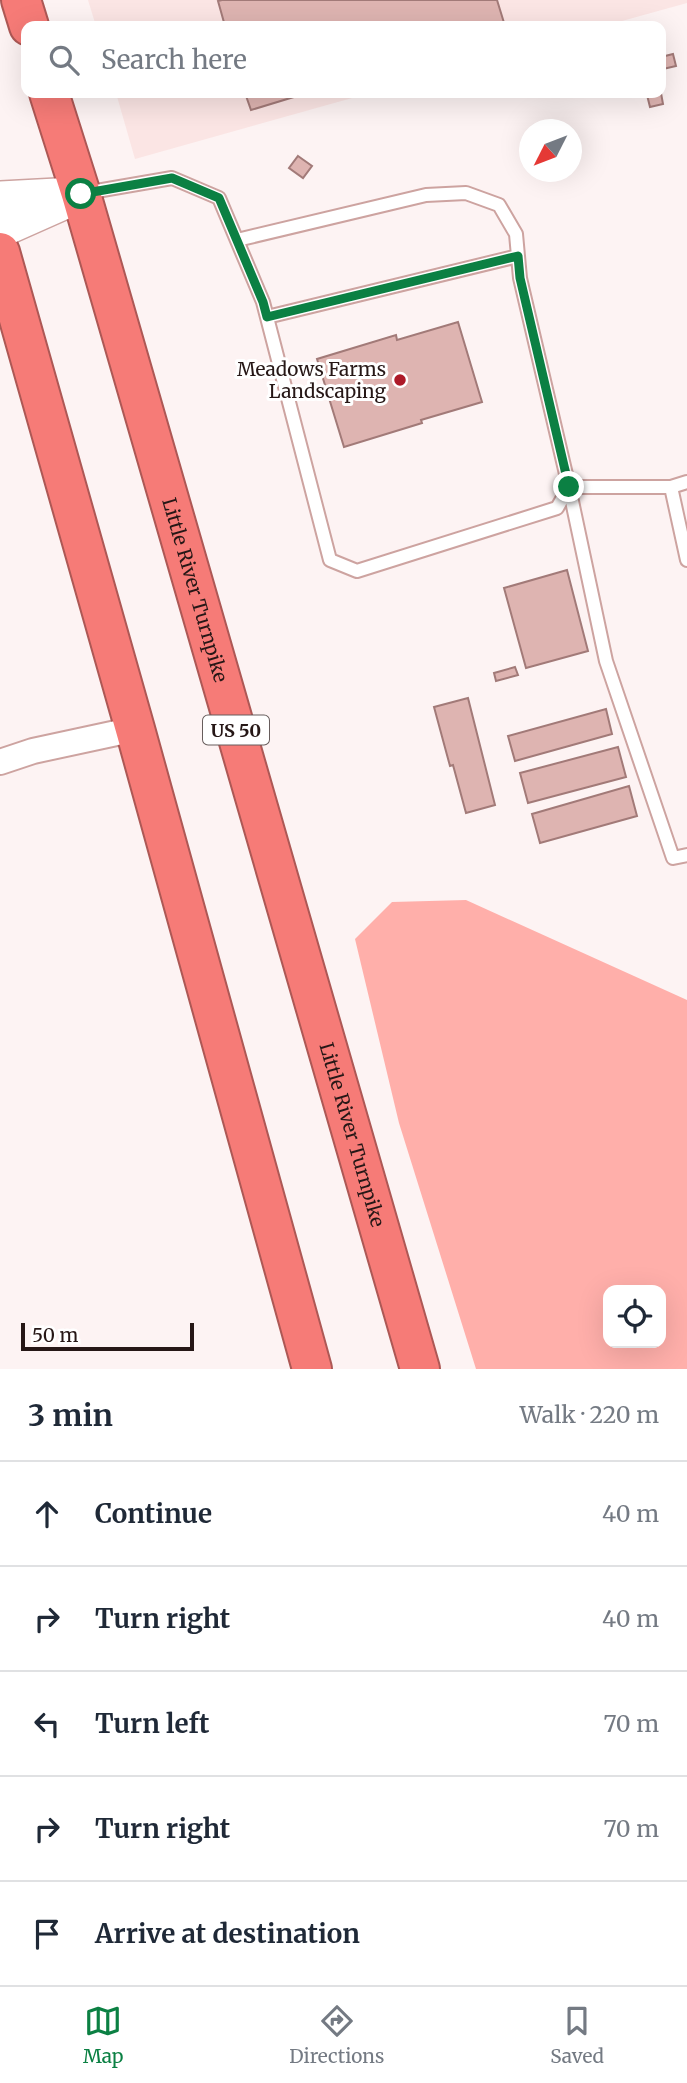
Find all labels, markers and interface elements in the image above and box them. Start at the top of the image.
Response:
search box [21,21,666,98]
icon: search [45,41,83,79]
text: Search here [101,43,247,76]
north arrow [519,119,582,182]
route start [65,178,96,209]
place label: Meadows Farms Landscaping [237,357,386,403]
marker: Meadows Farms Landscaping [392,372,408,388]
route end [553,471,584,502]
street label: Little River Turnpike [157,495,233,685]
road number: US 50 [203,716,269,744]
street label: Little River Turnpike [314,1040,390,1230]
map controls [603,1285,666,1348]
button: locate [603,1285,666,1348]
scale bar [21,1320,194,1352]
text: 50 m [32,1323,78,1347]
text: 3 min [28,1396,113,1434]
text: Walk · 220 m [520,1400,659,1429]
icon: ahead [28,1495,66,1533]
text: Continue [95,1497,212,1530]
text: 40 m [602,1499,659,1528]
icon: right [28,1600,66,1638]
text: Turn right [95,1602,230,1635]
text: 40 m [602,1604,659,1633]
icon: left [28,1705,66,1743]
text: Turn left [95,1707,209,1740]
text: 70 m [603,1709,659,1738]
icon: right [28,1810,66,1848]
text: Turn right [95,1812,230,1845]
text: 70 m [603,1814,659,1843]
icon: arrive [28,1915,66,1953]
text: Arrive at destination [95,1917,360,1950]
tab: Map [83,2002,123,2068]
tab: Directions [289,2002,384,2068]
tab: Saved [550,2002,604,2068]

